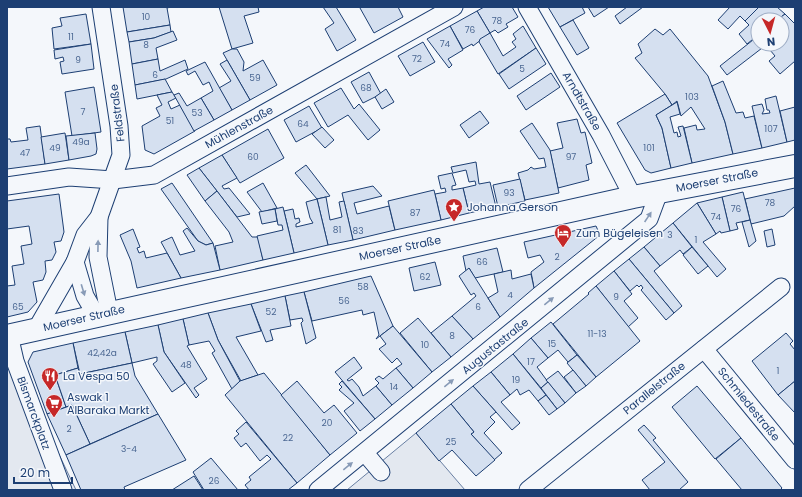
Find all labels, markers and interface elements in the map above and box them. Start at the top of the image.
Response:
house number: 10 [142,11,151,23]
north arrow [750,12,790,52]
house number: 78 [492,15,503,27]
house number: 76 [465,24,476,36]
house number: 11 [68,31,74,43]
text: N [766,34,776,50]
house number: 74 [440,38,451,50]
house number: 8 [143,39,149,51]
house number: 72 [412,53,422,65]
house number: 9 [75,54,81,66]
house number: 5 [519,63,525,75]
house number: 6 [152,69,158,81]
street label: Arndtstraße [559,69,605,134]
house number: 59 [249,72,261,84]
house number: 68 [360,82,372,94]
street label: Feldstraße [105,83,128,143]
house number: 103 [685,91,699,103]
street label: Mühlenstraße [202,102,276,152]
house number: 7 [81,106,86,118]
house number: 53 [192,107,202,119]
house number: 51 [166,115,174,127]
house number: 64 [297,118,309,130]
house number: 107 [764,123,778,135]
house number: 49a [72,136,90,148]
house number: 49 [49,142,61,154]
house number: 101 [643,142,655,154]
house number: 47 [20,147,30,159]
house number: 60 [247,151,259,163]
house number: 97 [566,151,576,163]
street label: Moerser Straße [675,164,760,196]
house number: 93 [504,187,514,199]
place icon: Johanna Gerson [444,197,464,222]
house number: 78 [765,197,776,209]
place label: Johanna Gerson [467,199,558,215]
house number: 76 [731,203,742,215]
house number: 87 [410,207,420,219]
one-way arrow [644,211,652,222]
house number: 74 [711,211,722,223]
hotel icon: Zum Bügeleisen [553,223,573,248]
house number: 81 [333,224,341,236]
house number: 83 [353,225,363,237]
place label: Zum Bügeleisen [576,225,663,241]
house number: 3 [667,229,673,241]
street label: Moerser Straße [358,231,443,264]
house number: 1 [695,234,698,246]
one-way arrow [95,240,102,252]
house number: 2 [554,251,560,263]
house number: 66 [476,256,488,268]
house number: 62 [420,271,430,283]
house number: 58 [357,281,369,293]
one-way arrow [80,284,86,296]
house number: 4 [507,289,513,301]
house number: 9 [613,291,619,303]
house number: 56 [338,295,350,307]
one-way arrow [544,296,555,305]
house number: 65 [12,301,24,313]
street label: Moerser Straße [42,301,127,335]
house number: 6 [475,301,481,313]
house number: 52 [266,306,276,318]
street label: Augustastraße [458,314,532,378]
house number: 11-13 [588,328,606,340]
house number: 8 [449,330,455,342]
house number: 15 [548,338,557,350]
house number: 10 [421,339,430,351]
house number: 42,42a [87,347,117,359]
house number: 17 [527,356,535,368]
street label: Parallelstraße [619,358,689,418]
house number: 48 [180,359,192,371]
street label: Schmiedestraße [714,364,784,444]
house number: 1 [777,365,780,377]
restaurant icon: La Vespa 50 [40,366,60,391]
place label: La Vespa 50 [63,368,130,384]
street label: Bismarckplatz [13,374,55,452]
house number: 19 [512,374,521,386]
one-way arrow [443,379,454,388]
house number: 14 [390,381,399,393]
place label: Aswak 1 AlBaraka Markt [67,389,150,418]
supermarket icon: Aswak 1 AlBaraka Markt [44,393,64,418]
house number: 20 [322,417,333,429]
house number: 2 [66,423,72,435]
house number: 22 [283,432,293,444]
house number: 25 [446,436,457,448]
house number: 3-4 [121,443,137,455]
scale bar [14,459,72,485]
one-way arrow [343,461,354,470]
text: 20 m [20,464,50,481]
house number: 26 [209,475,220,487]

